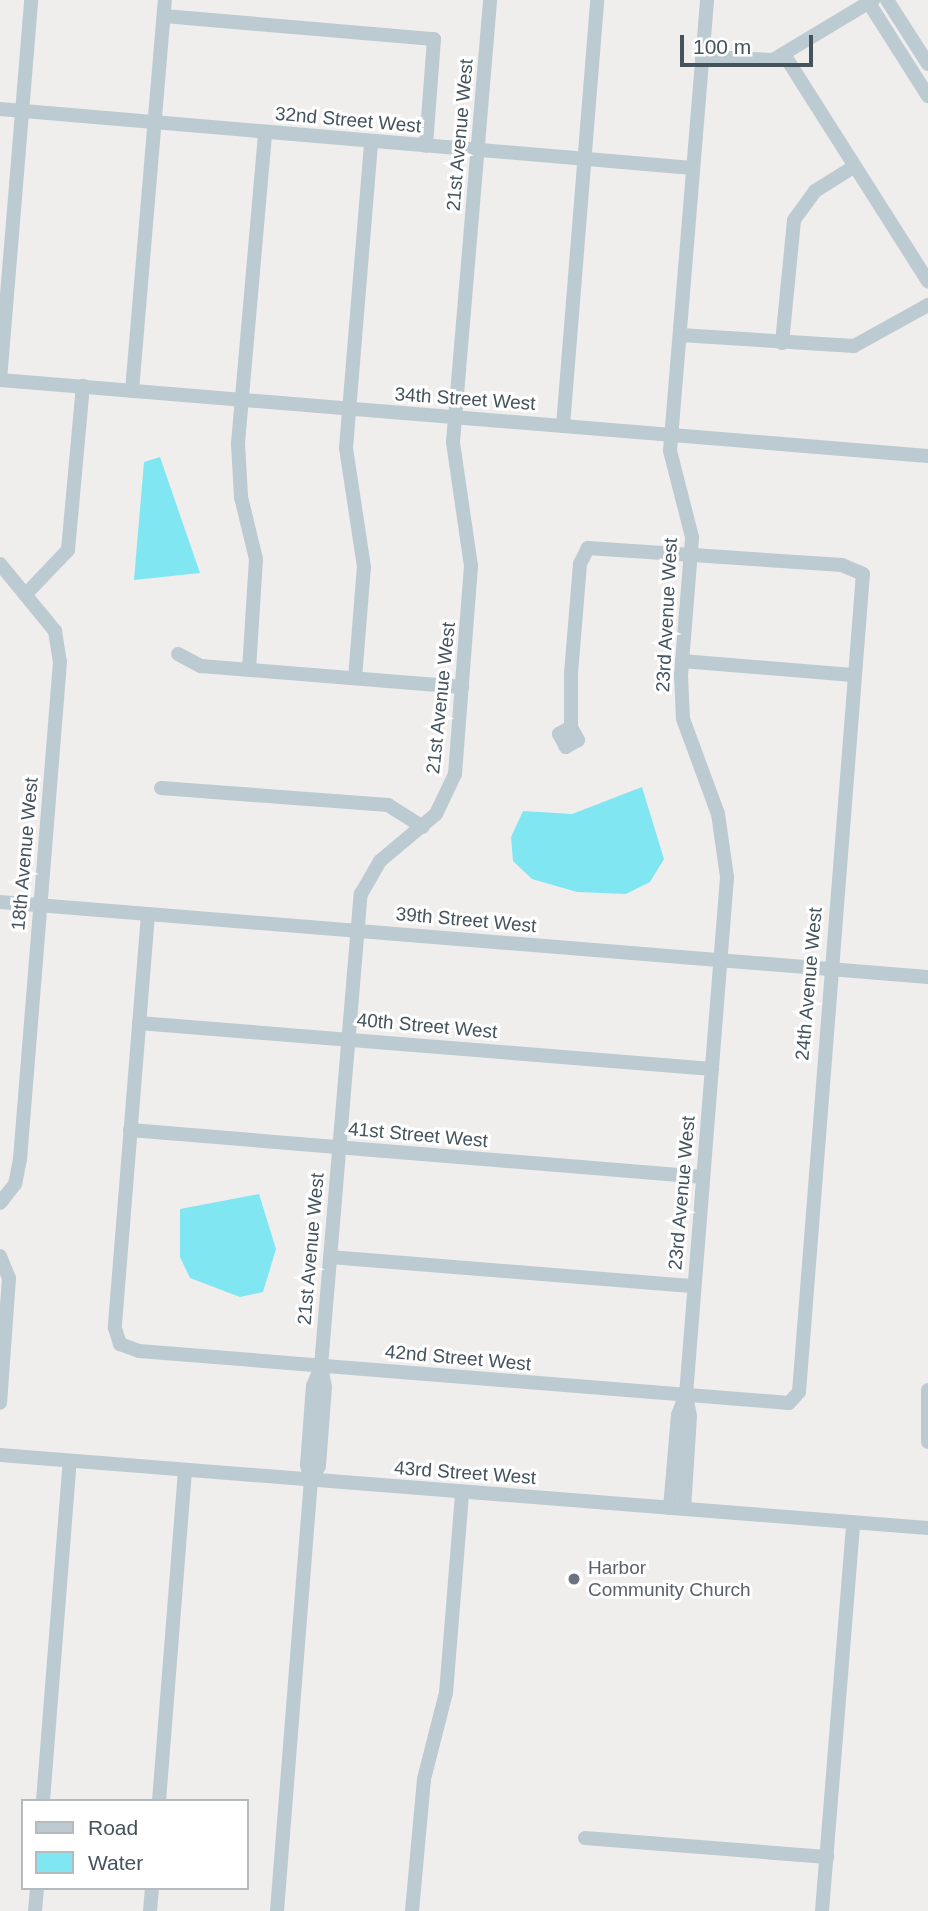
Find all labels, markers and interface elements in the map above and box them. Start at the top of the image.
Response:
scale bar [683,21,816,65]
text: 100 m [693,35,751,58]
street label: 21st Avenue West [442,58,478,212]
street label: 32nd Street West [274,102,422,138]
street label: 34th Street West [394,383,536,415]
street label: 23rd Avenue West [652,537,682,693]
street label: 21st Avenue West [422,620,460,776]
street label: 18th Avenue West [7,776,43,932]
street label: 39th Street West [395,902,537,938]
street label: 24th Avenue West [791,906,827,1062]
street label: 40th Street West [356,1008,498,1044]
street label: 23rd Avenue West [664,1114,700,1272]
street label: 41st Street West [347,1118,489,1152]
street label: 21st Avenue West [293,1172,329,1326]
street label: 42nd Street West [384,1340,532,1376]
street label: 43rd Street West [393,1457,537,1489]
place label: Harbor Community Church [588,1557,751,1601]
marker: Harbor Community Church [566,1571,582,1587]
legend [21,1799,248,1890]
text: Road [88,1816,138,1839]
text: Water [88,1851,143,1874]

